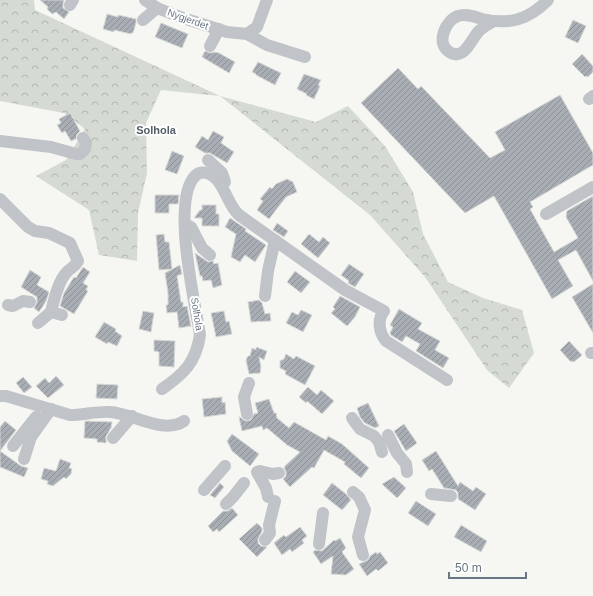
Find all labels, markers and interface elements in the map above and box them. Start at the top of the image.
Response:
street label: Nygjerdet [166,7,210,32]
district label: Solhola [136,124,177,136]
street label: Solhola [189,297,205,332]
scale bar [449,554,526,580]
text: 50 m [455,561,482,575]

